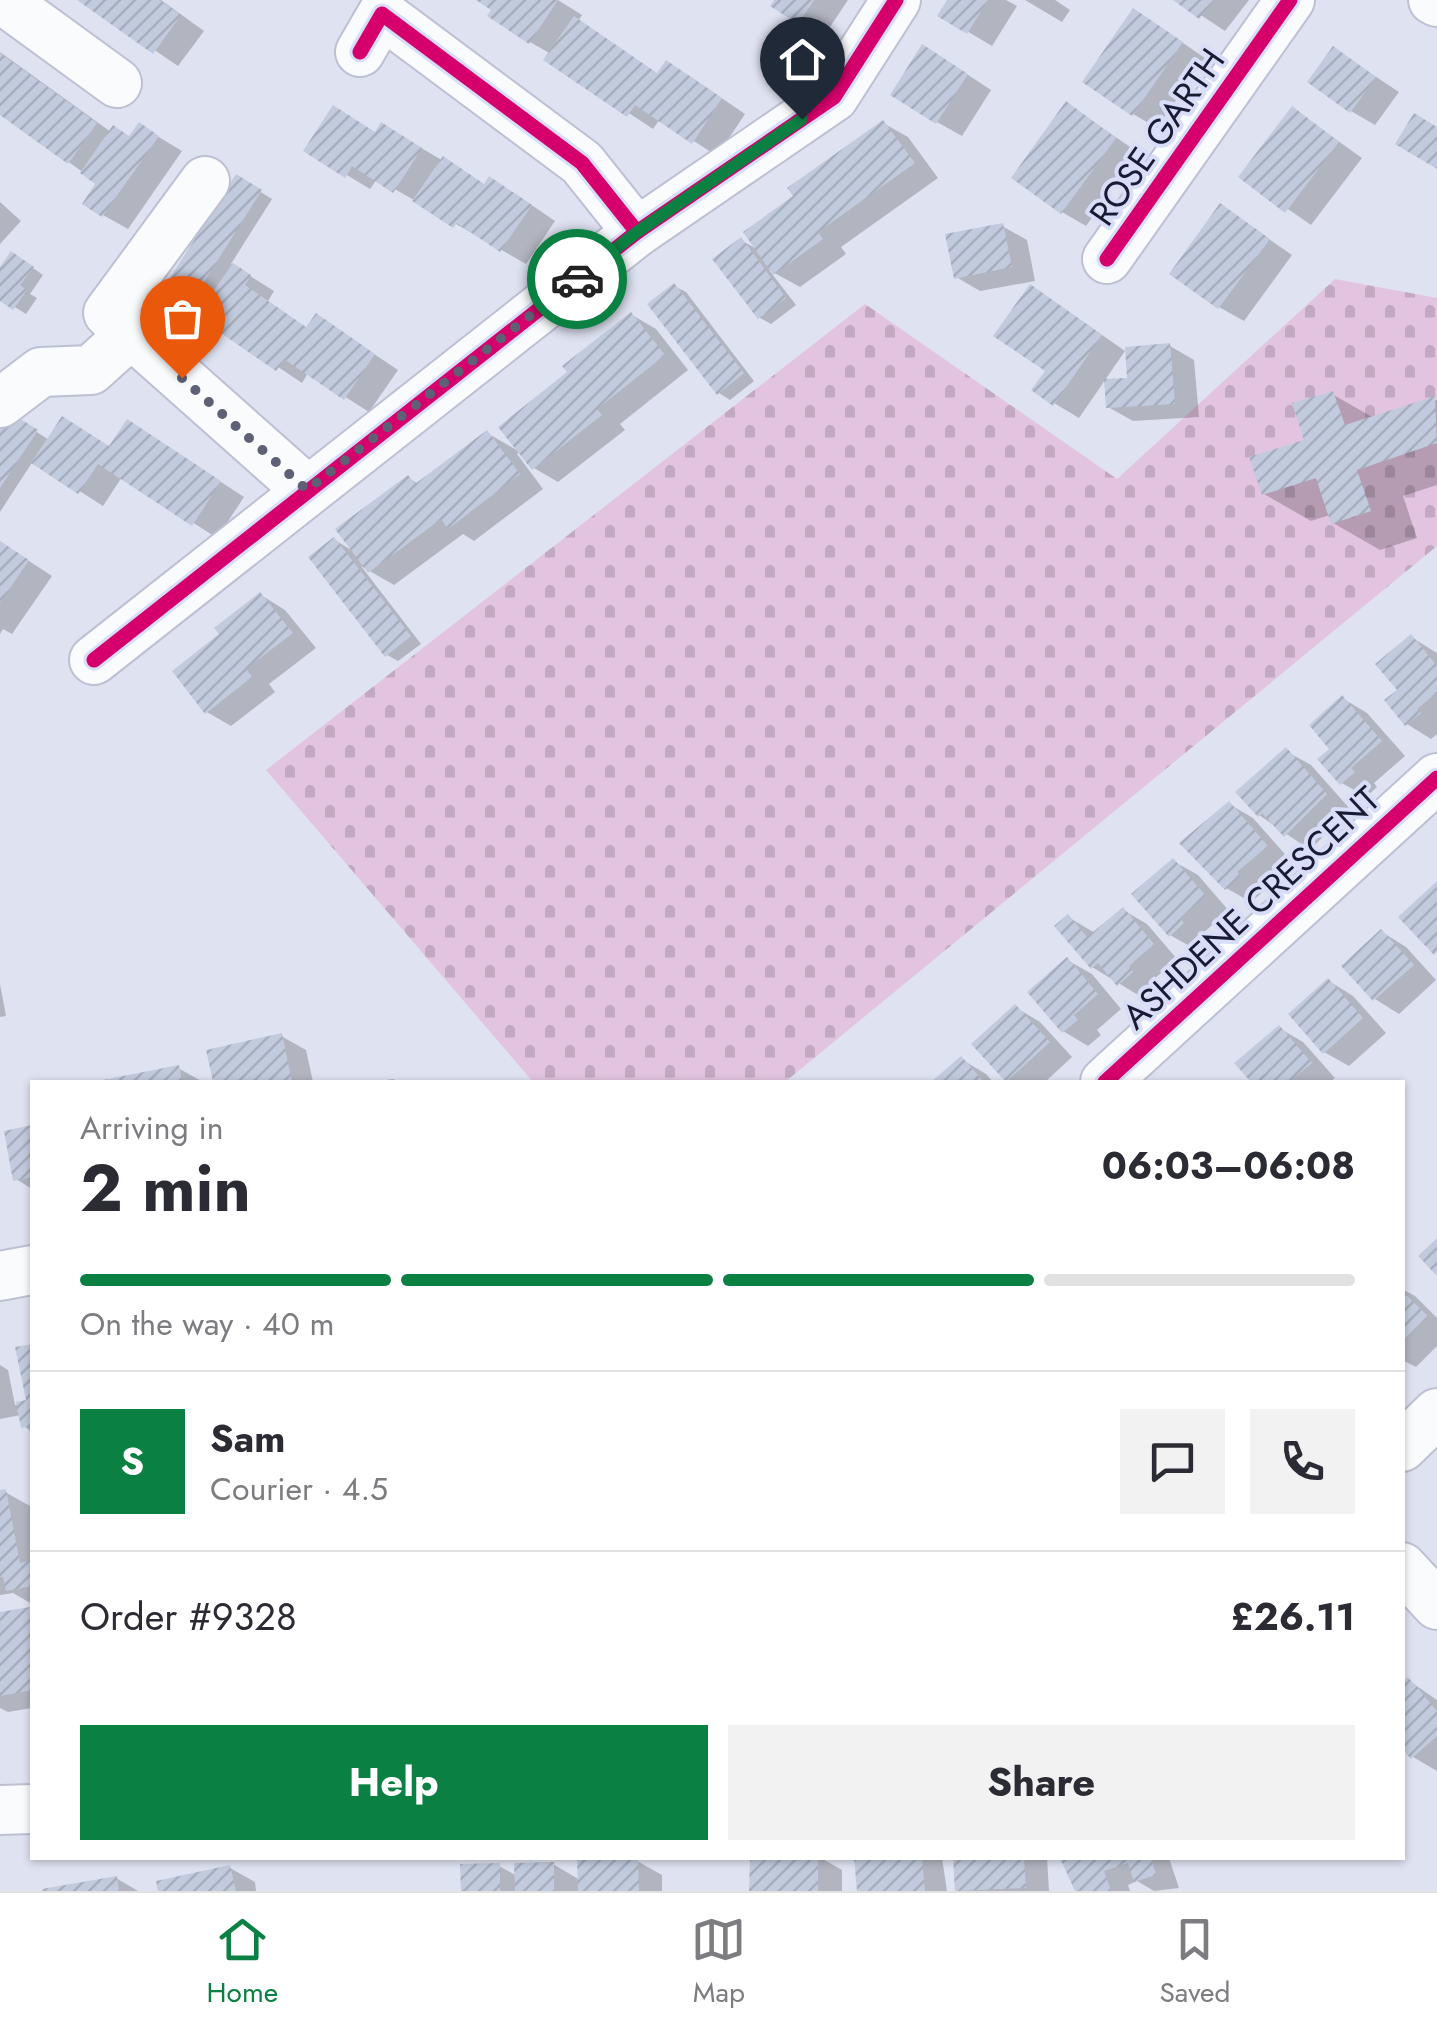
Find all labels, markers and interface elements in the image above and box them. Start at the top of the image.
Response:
pin [760,17,845,120]
icon: home [775,32,830,87]
street label: ROSE GARTH [1077,38,1237,236]
courier [527,229,627,329]
icon: car [550,252,605,307]
pin [140,276,225,379]
icon: bag [155,291,210,346]
street label: ASHDENE CRESCENT [1111,775,1391,1041]
text: Arriving in [80,1105,224,1151]
text: 06:03–06:08 [1102,1138,1355,1193]
text: 2 min [80,1141,251,1235]
text: On the way · 40 m [80,1301,335,1347]
button: chat [1120,1409,1225,1514]
button: phone [1250,1409,1355,1514]
text: Sam [210,1411,285,1466]
text: S [121,1434,144,1489]
text: Courier · 4.5 [210,1466,388,1512]
text: Order #9328 [80,1589,297,1644]
text: £26.11 [1231,1589,1355,1644]
button: Help [80,1725,708,1840]
button: Share [728,1725,1355,1840]
tab: Home [207,1912,278,2013]
tab: Map [691,1912,746,2013]
tab: Saved [1159,1912,1230,2013]

